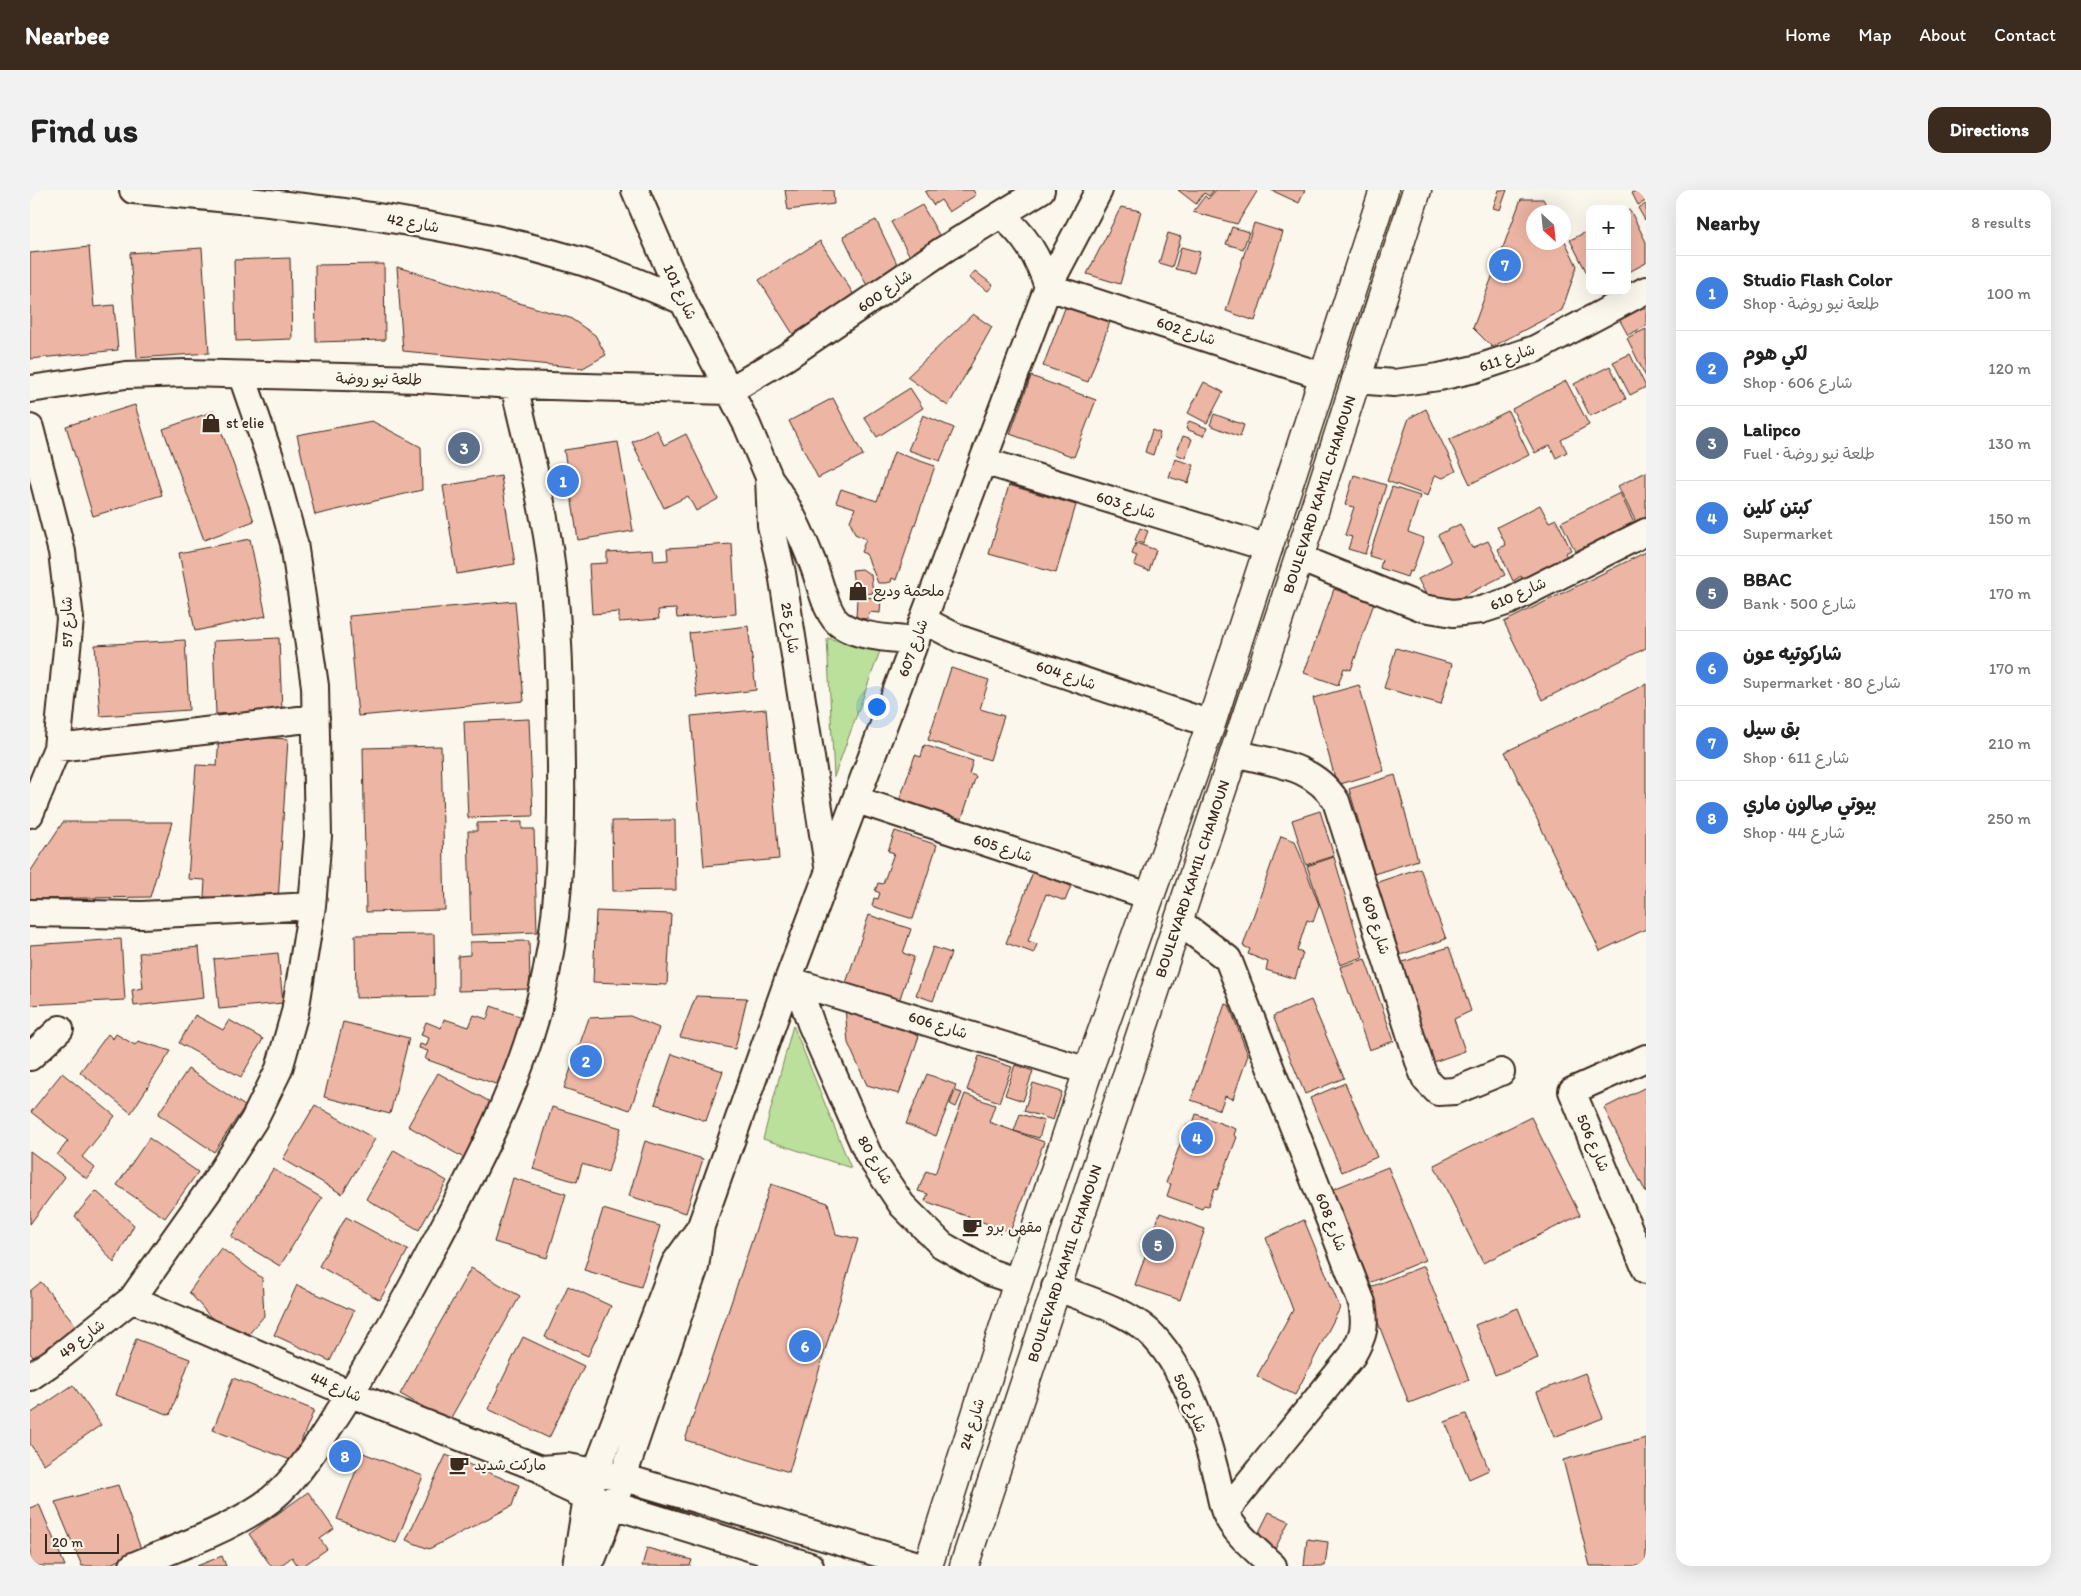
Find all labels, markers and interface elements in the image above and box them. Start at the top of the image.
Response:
text: Nearbee [25,21,109,50]
text: Home [1785,24,1831,46]
text: Map [1859,24,1892,46]
text: About [1920,24,1966,46]
text: Contact [1994,24,2056,46]
button: Directions [1928,107,2051,153]
text: Find us [30,109,138,151]
north arrow [1526,205,1571,250]
map controls [1586,205,1631,295]
button: + [1586,205,1631,250]
street label: شارع 42 [385,210,441,237]
text: Nearby [1696,210,1760,235]
text: 8 results [1971,213,2031,232]
pin: 7 [1489,246,1521,284]
button: − [1586,250,1631,295]
street label: شارع 101 [658,261,701,323]
street label: شارع 600 [854,266,916,317]
text: Studio Flash Color [1743,268,1892,291]
text: 1 [1708,284,1716,303]
text: 100 m [1987,284,2031,303]
text: Shop · طلعة نيو روضة [1743,294,1880,313]
street label: شارع 602 [1154,313,1218,350]
street label: شارع 611 [1477,340,1538,377]
text: لكي هوم [1743,342,1807,365]
text: 2 [1708,359,1716,378]
text: 120 m [1988,359,2031,378]
street label: طلعة نيو روضة [336,369,422,389]
text: Shop · شارع 606 [1743,373,1853,392]
street label: BOULEVARD KAMIL CHAMOUN [1279,393,1360,596]
shop icon: st elie [200,412,222,434]
place label: st elie [226,414,264,432]
text: Lalipco [1743,418,1801,441]
pin: 3 [448,429,480,467]
text: 3 [1708,434,1716,453]
text: 130 m [1988,434,2031,453]
text: Fuel · طلعة نيو روضة [1743,444,1875,463]
pin: 1 [547,462,579,500]
street label: شارع 603 [1094,487,1158,524]
text: كبتن كلين [1743,496,1812,519]
text: 4 [1707,509,1717,528]
text: 150 m [1988,509,2031,528]
text: Supermarket [1743,524,1833,543]
text: BBAC [1743,568,1792,591]
street label: شارع 610 [1487,574,1549,615]
shop icon: ملحمة وديع [847,580,869,602]
place label: ملحمة وديع [873,582,945,602]
text: 5 [1708,584,1716,603]
text: 170 m [1989,584,2031,603]
text: Bank · شارع 500 [1743,594,1856,613]
street label: شارع 57 [58,596,77,648]
street label: شارع 25 [776,601,803,655]
street label: شارع 607 [894,617,933,680]
text: شاركوتيه عون [1743,642,1842,665]
street label: شارع 604 [1033,656,1098,695]
text: 6 [1708,659,1716,678]
text: 170 m [1989,659,2031,678]
text: Supermarket · شارع 80 [1743,673,1901,692]
your location [864,694,890,720]
text: بق سيل [1743,717,1800,740]
text: 7 [1708,734,1716,753]
text: 210 m [1988,734,2031,753]
text: Shop · شارع 611 [1743,748,1849,767]
street label: BOULEVARD KAMIL CHAMOUN [1151,778,1234,980]
text: بيوتي صالون ماري [1743,792,1877,815]
text: 8 [1708,809,1716,828]
text: 250 m [1987,809,2031,828]
text: Shop · شارع 44 [1743,823,1845,842]
street label: شارع 605 [971,830,1035,867]
street label: شارع 609 [1357,893,1394,957]
street label: شارع 606 [906,1007,970,1043]
pin: 2 [570,1042,602,1080]
street label: شارع 506 [1572,1111,1613,1175]
pin: 4 [1181,1119,1213,1157]
street label: شارع 80 [853,1132,896,1188]
street label: BOULEVARD KAMIL CHAMOUN [1023,1162,1106,1364]
street label: شارع 608 [1311,1190,1350,1254]
cafe icon: مقهى برو [961,1216,983,1238]
place label: مقهى برو [986,1218,1042,1237]
pin: 5 [1142,1226,1174,1264]
street label: شارع 49 [56,1316,109,1363]
pin: 6 [789,1327,821,1365]
street label: شارع 44 [307,1368,364,1407]
street label: شارع 500 [1169,1371,1210,1436]
street label: شارع 24 [956,1396,989,1452]
pin: 8 [329,1437,361,1475]
cafe icon: ماركت شديد [448,1454,470,1476]
place label: ماركت شديد [474,1456,546,1474]
scale bar [45,1531,119,1554]
text: 20 m [52,1534,83,1551]

